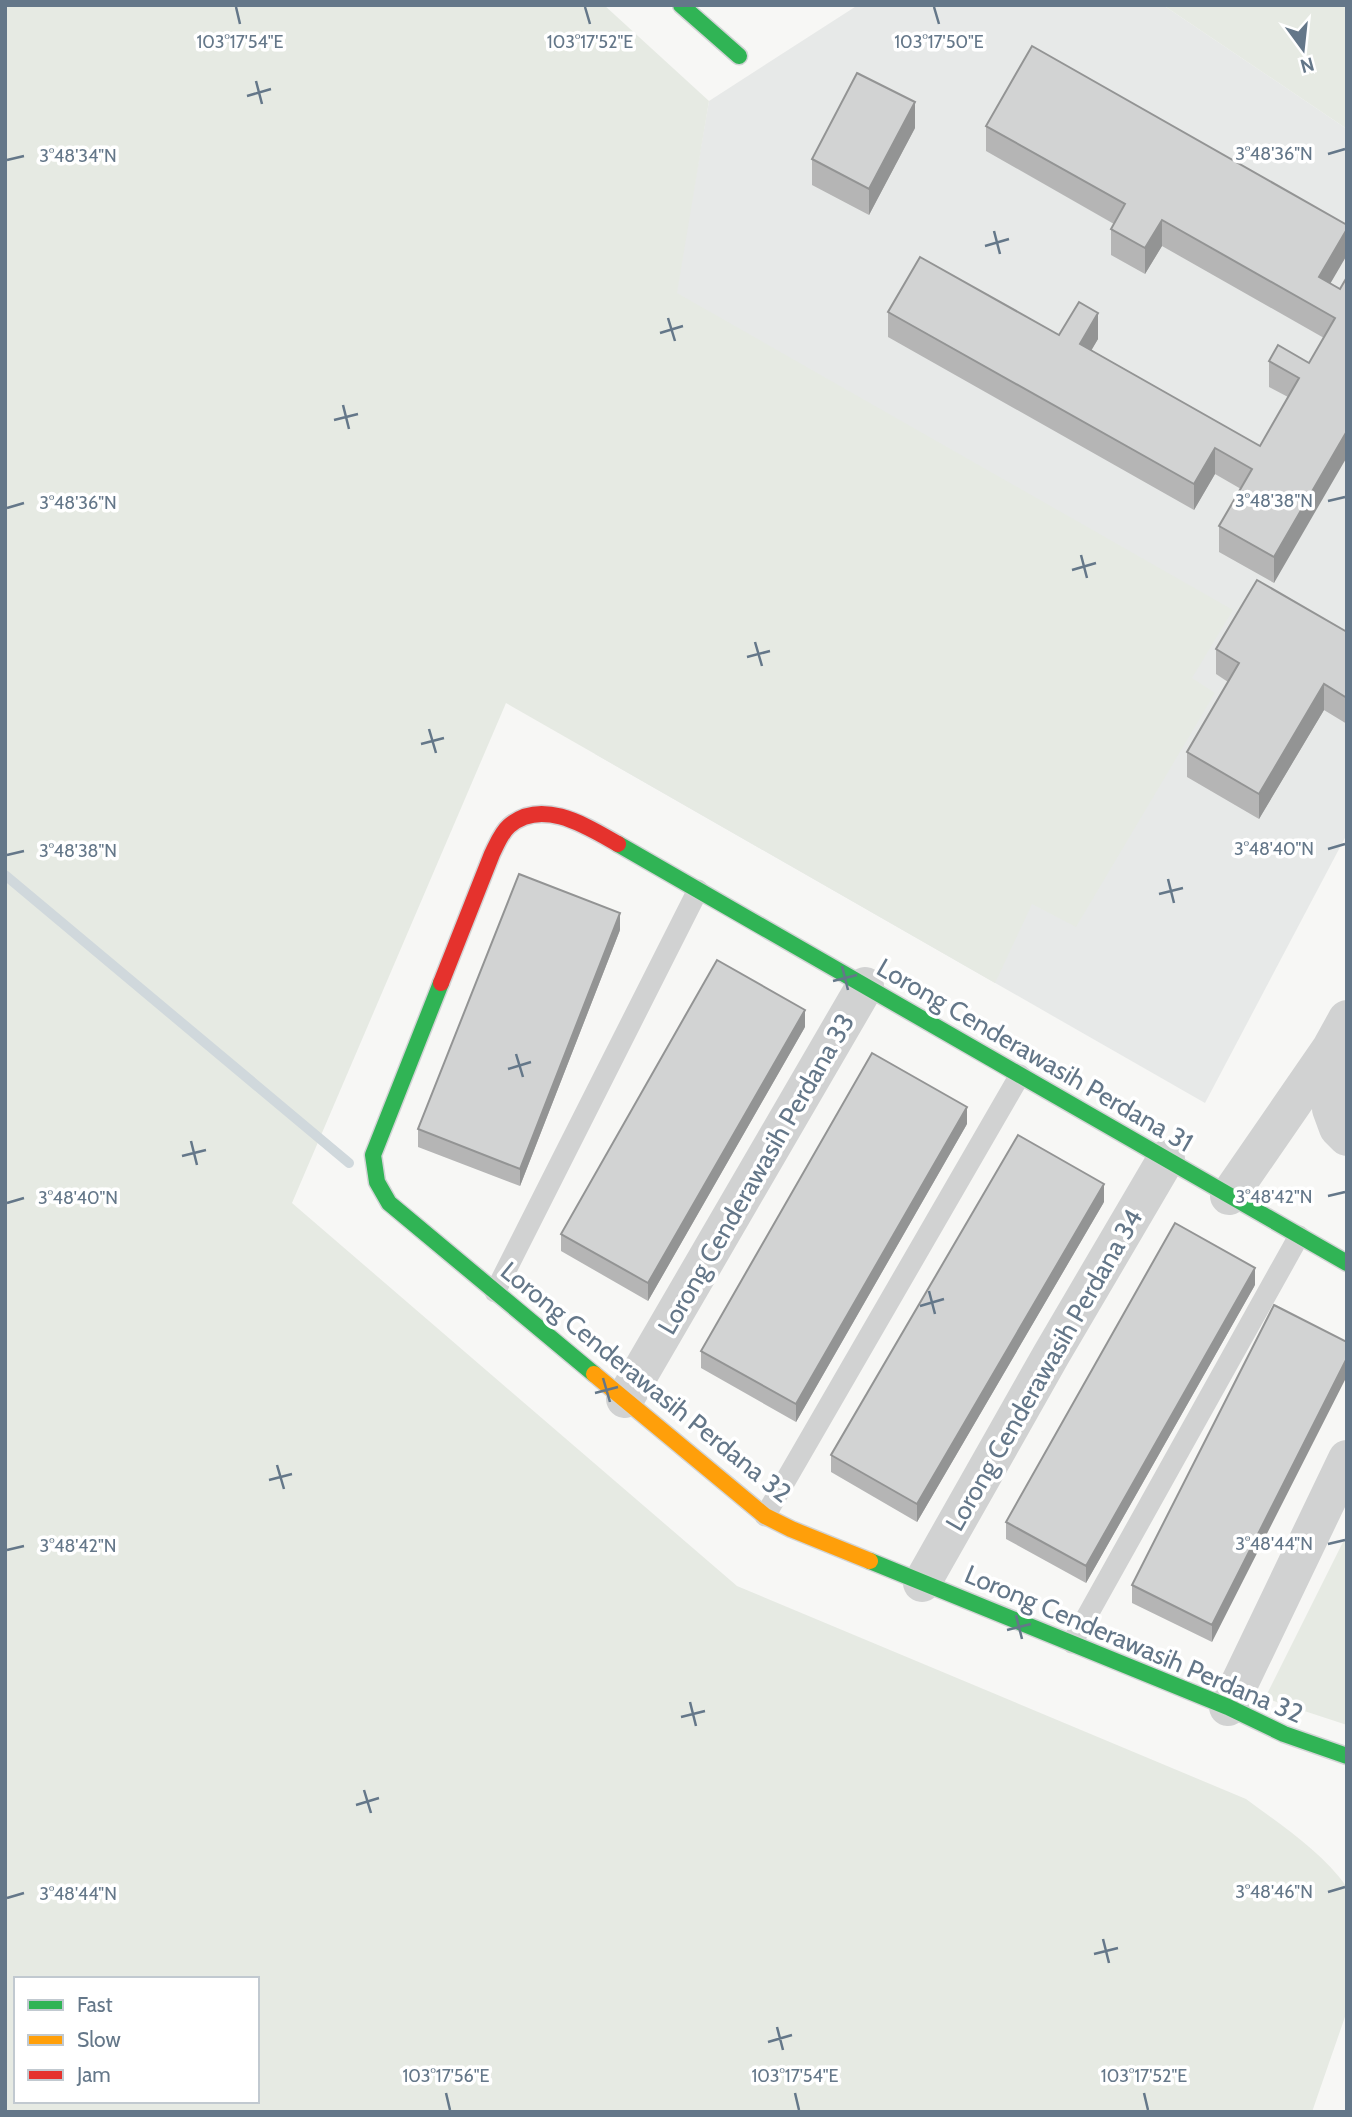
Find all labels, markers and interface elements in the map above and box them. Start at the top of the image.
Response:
north arrow [1268,14,1338,84]
text: 103°17'54"E [196,31,284,53]
text: 103°17'52"E [547,31,633,53]
text: 103°17'50"E [894,31,984,53]
text: N [1298,52,1317,78]
text: 3°48'36"N [1235,143,1313,165]
text: 3°48'34"N [39,145,117,167]
text: 3°48'38"N [1235,490,1313,512]
text: 3°48'36"N [39,492,117,514]
text: 3°48'40"N [1234,838,1314,860]
text: 3°48'38"N [39,840,117,862]
street label: Lorong Cenderawasih Perdana 31 [871,951,1199,1159]
street label: Lorong Cenderawasih Perdana 33 [651,1008,861,1340]
text: 3°48'42"N [1236,1186,1312,1208]
text: 3°48'40"N [38,1187,118,1209]
street label: Lorong Cenderawasih Perdana 34 [939,1204,1149,1536]
street label: Lorong Cenderawasih Perdana 32 [494,1255,798,1509]
text: 3°48'44"N [1235,1533,1313,1555]
text: 3°48'42"N [40,1535,116,1557]
street label: Lorong Cenderawasih Perdana 32 [960,1558,1308,1730]
text: 3°48'46"N [1235,1881,1313,1903]
text: 3°48'44"N [39,1883,117,1905]
legend [14,1977,259,2103]
text: Fast [77,1992,113,2017]
text: Slow [77,2027,121,2052]
text: Jam [76,2062,111,2087]
text: 103°17'56"E [402,2065,490,2087]
text: 103°17'54"E [751,2065,839,2087]
text: 103°17'52"E [1101,2065,1187,2087]

